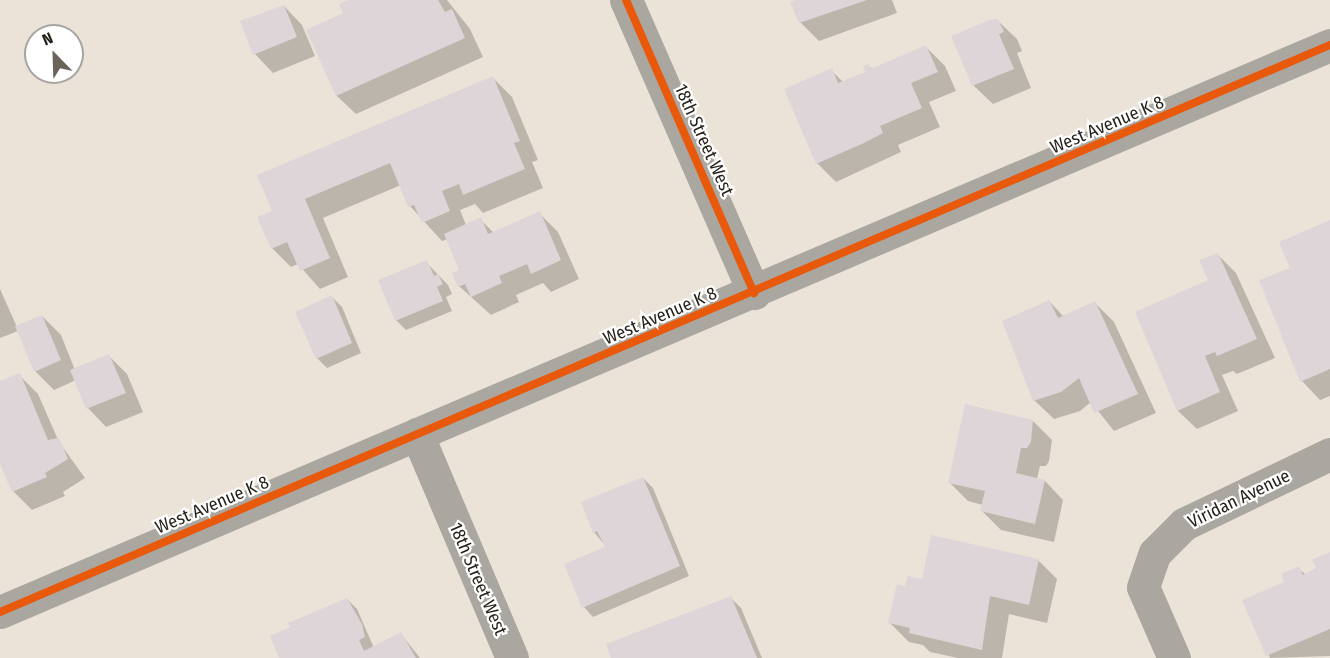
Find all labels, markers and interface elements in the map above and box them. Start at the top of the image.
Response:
north arrow [24,24,84,84]
text: N [39,28,56,49]
street label: 18th Street West [670,81,738,199]
street label: West Avenue K 8 [1047,91,1167,159]
street label: West Avenue K 8 [600,282,720,350]
street label: Viridan Avenue [1184,465,1294,533]
street label: West Avenue K 8 [152,471,272,539]
street label: 18th Street West [445,520,511,638]

